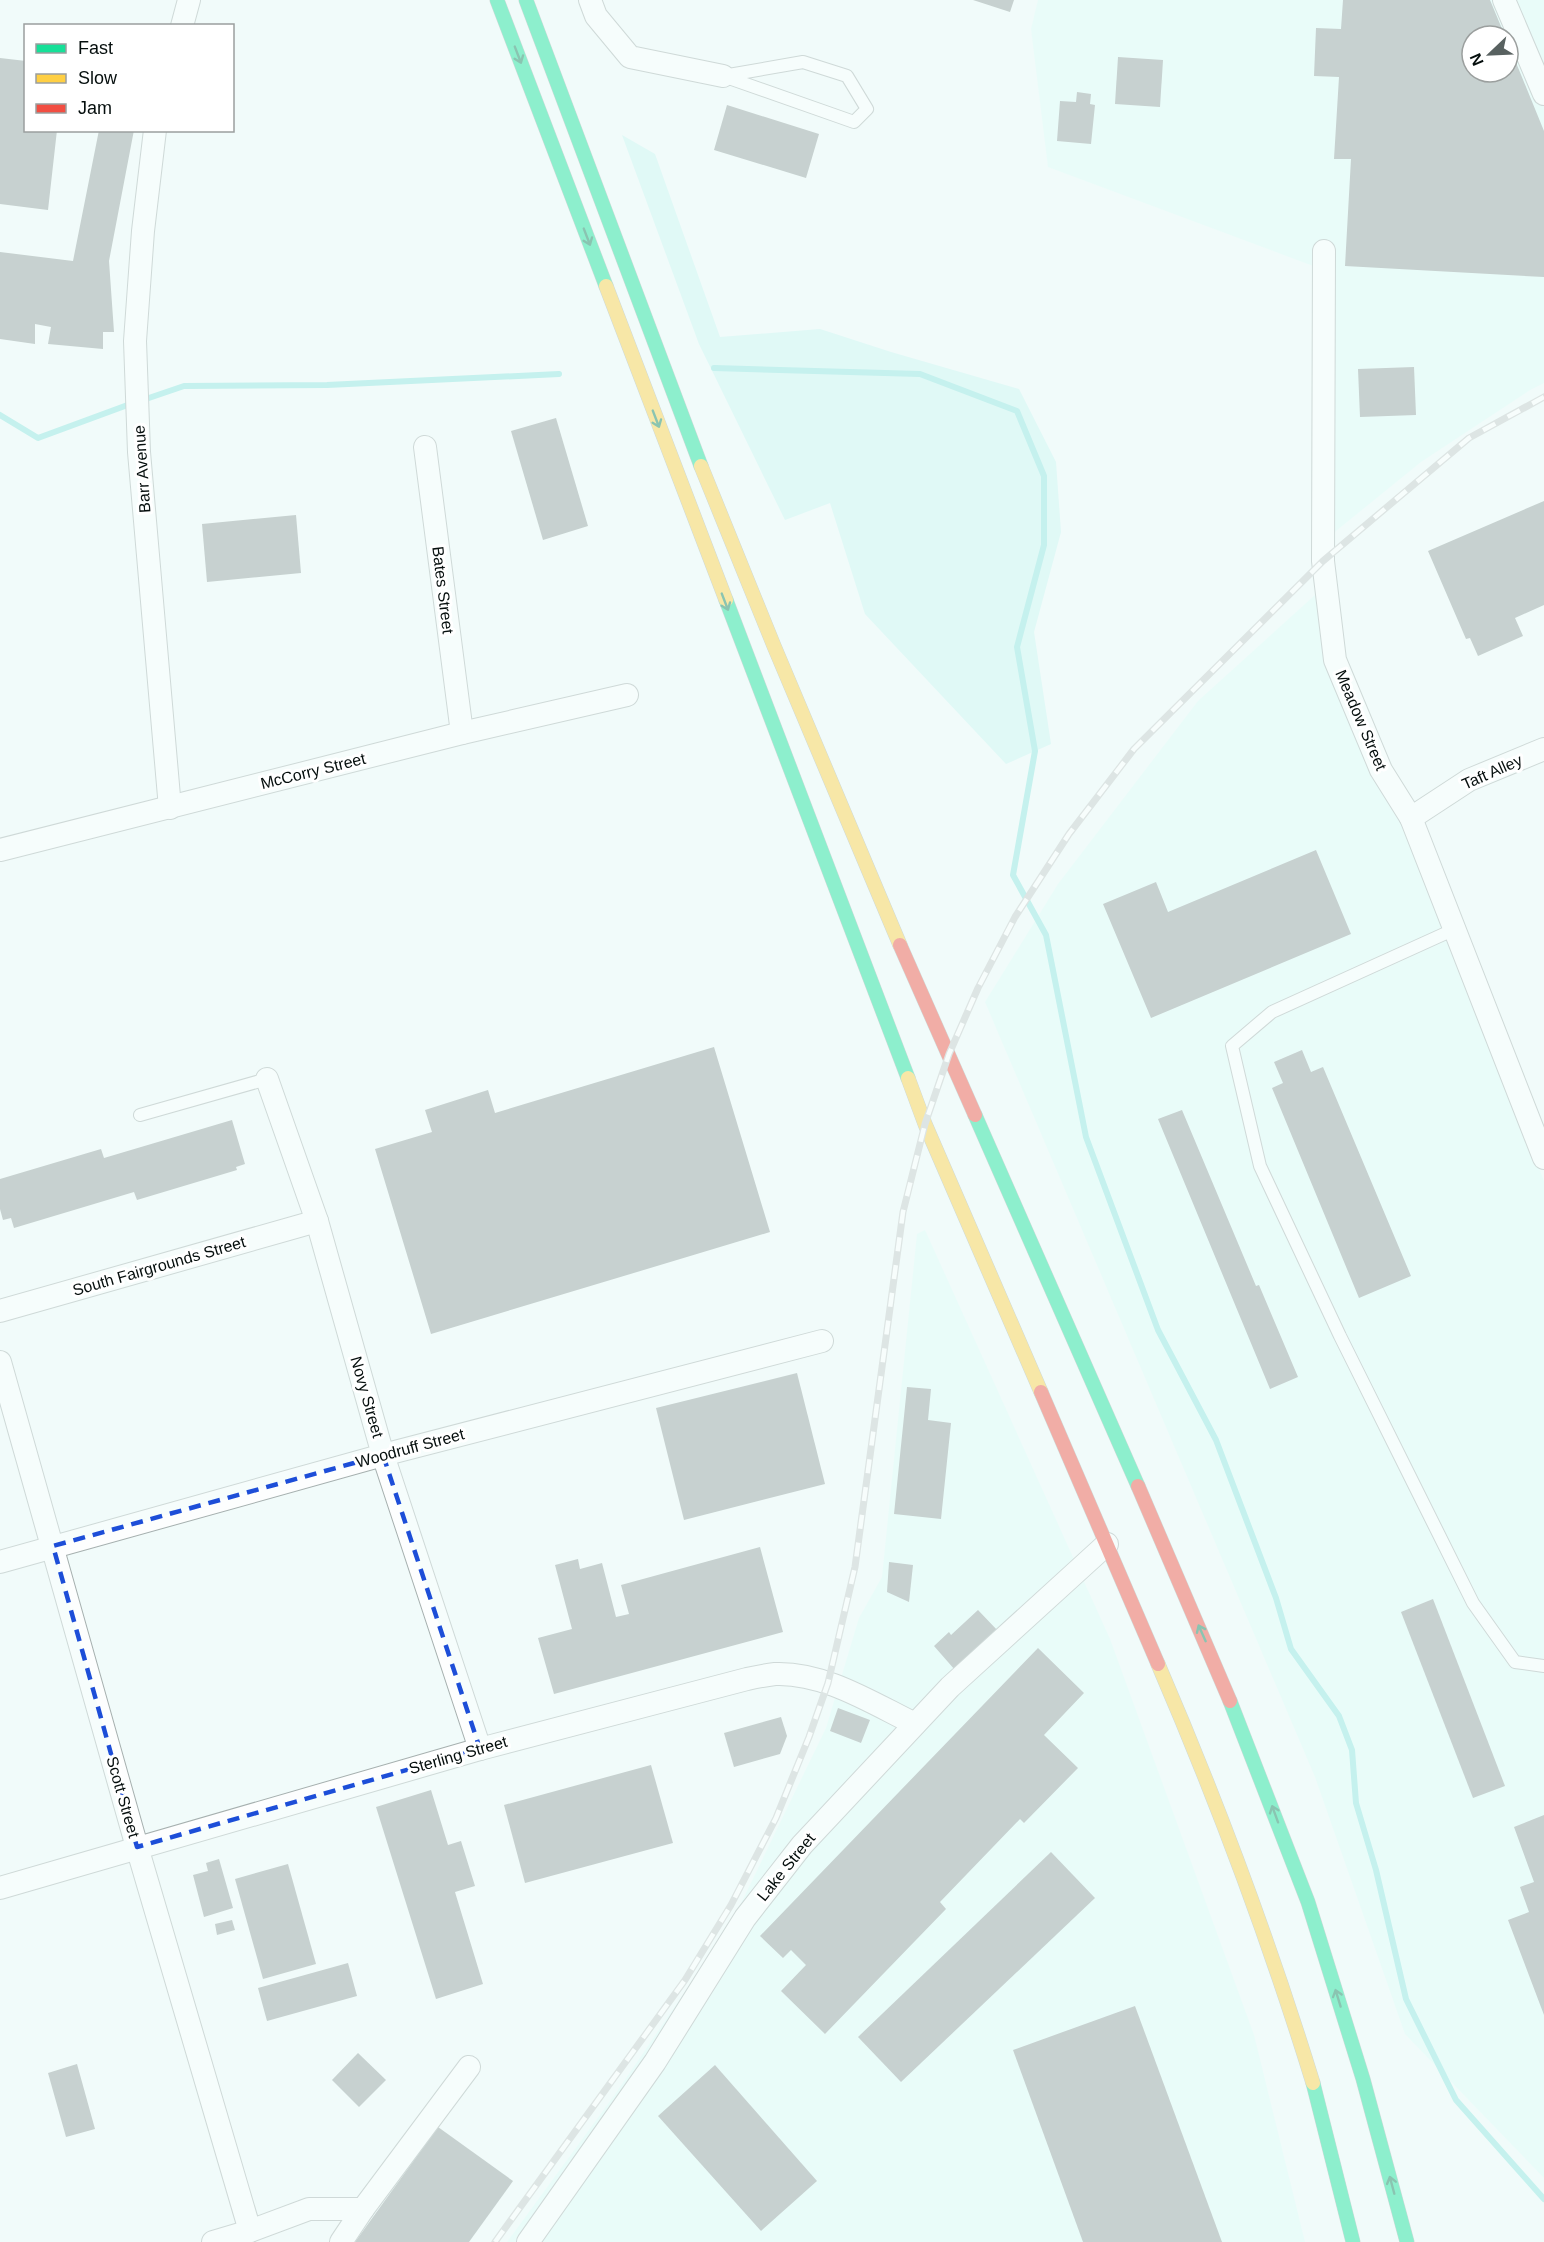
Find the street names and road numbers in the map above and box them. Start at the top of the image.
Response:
street label: Barr Avenue [130,425,154,513]
street label: Bates Street [429,545,457,635]
street label: Meadow Street [1332,667,1390,773]
street label: McCorry Street [259,750,368,792]
street label: Taft Alley [1459,751,1525,793]
street label: South Fairgrounds Street [71,1233,248,1299]
street label: Novy Street [347,1354,387,1440]
street label: Woodruff Street [354,1425,467,1471]
street label: Sterling Street [407,1733,510,1777]
street label: Scott Street [103,1754,143,1840]
street label: Lake Street [754,1829,819,1904]

